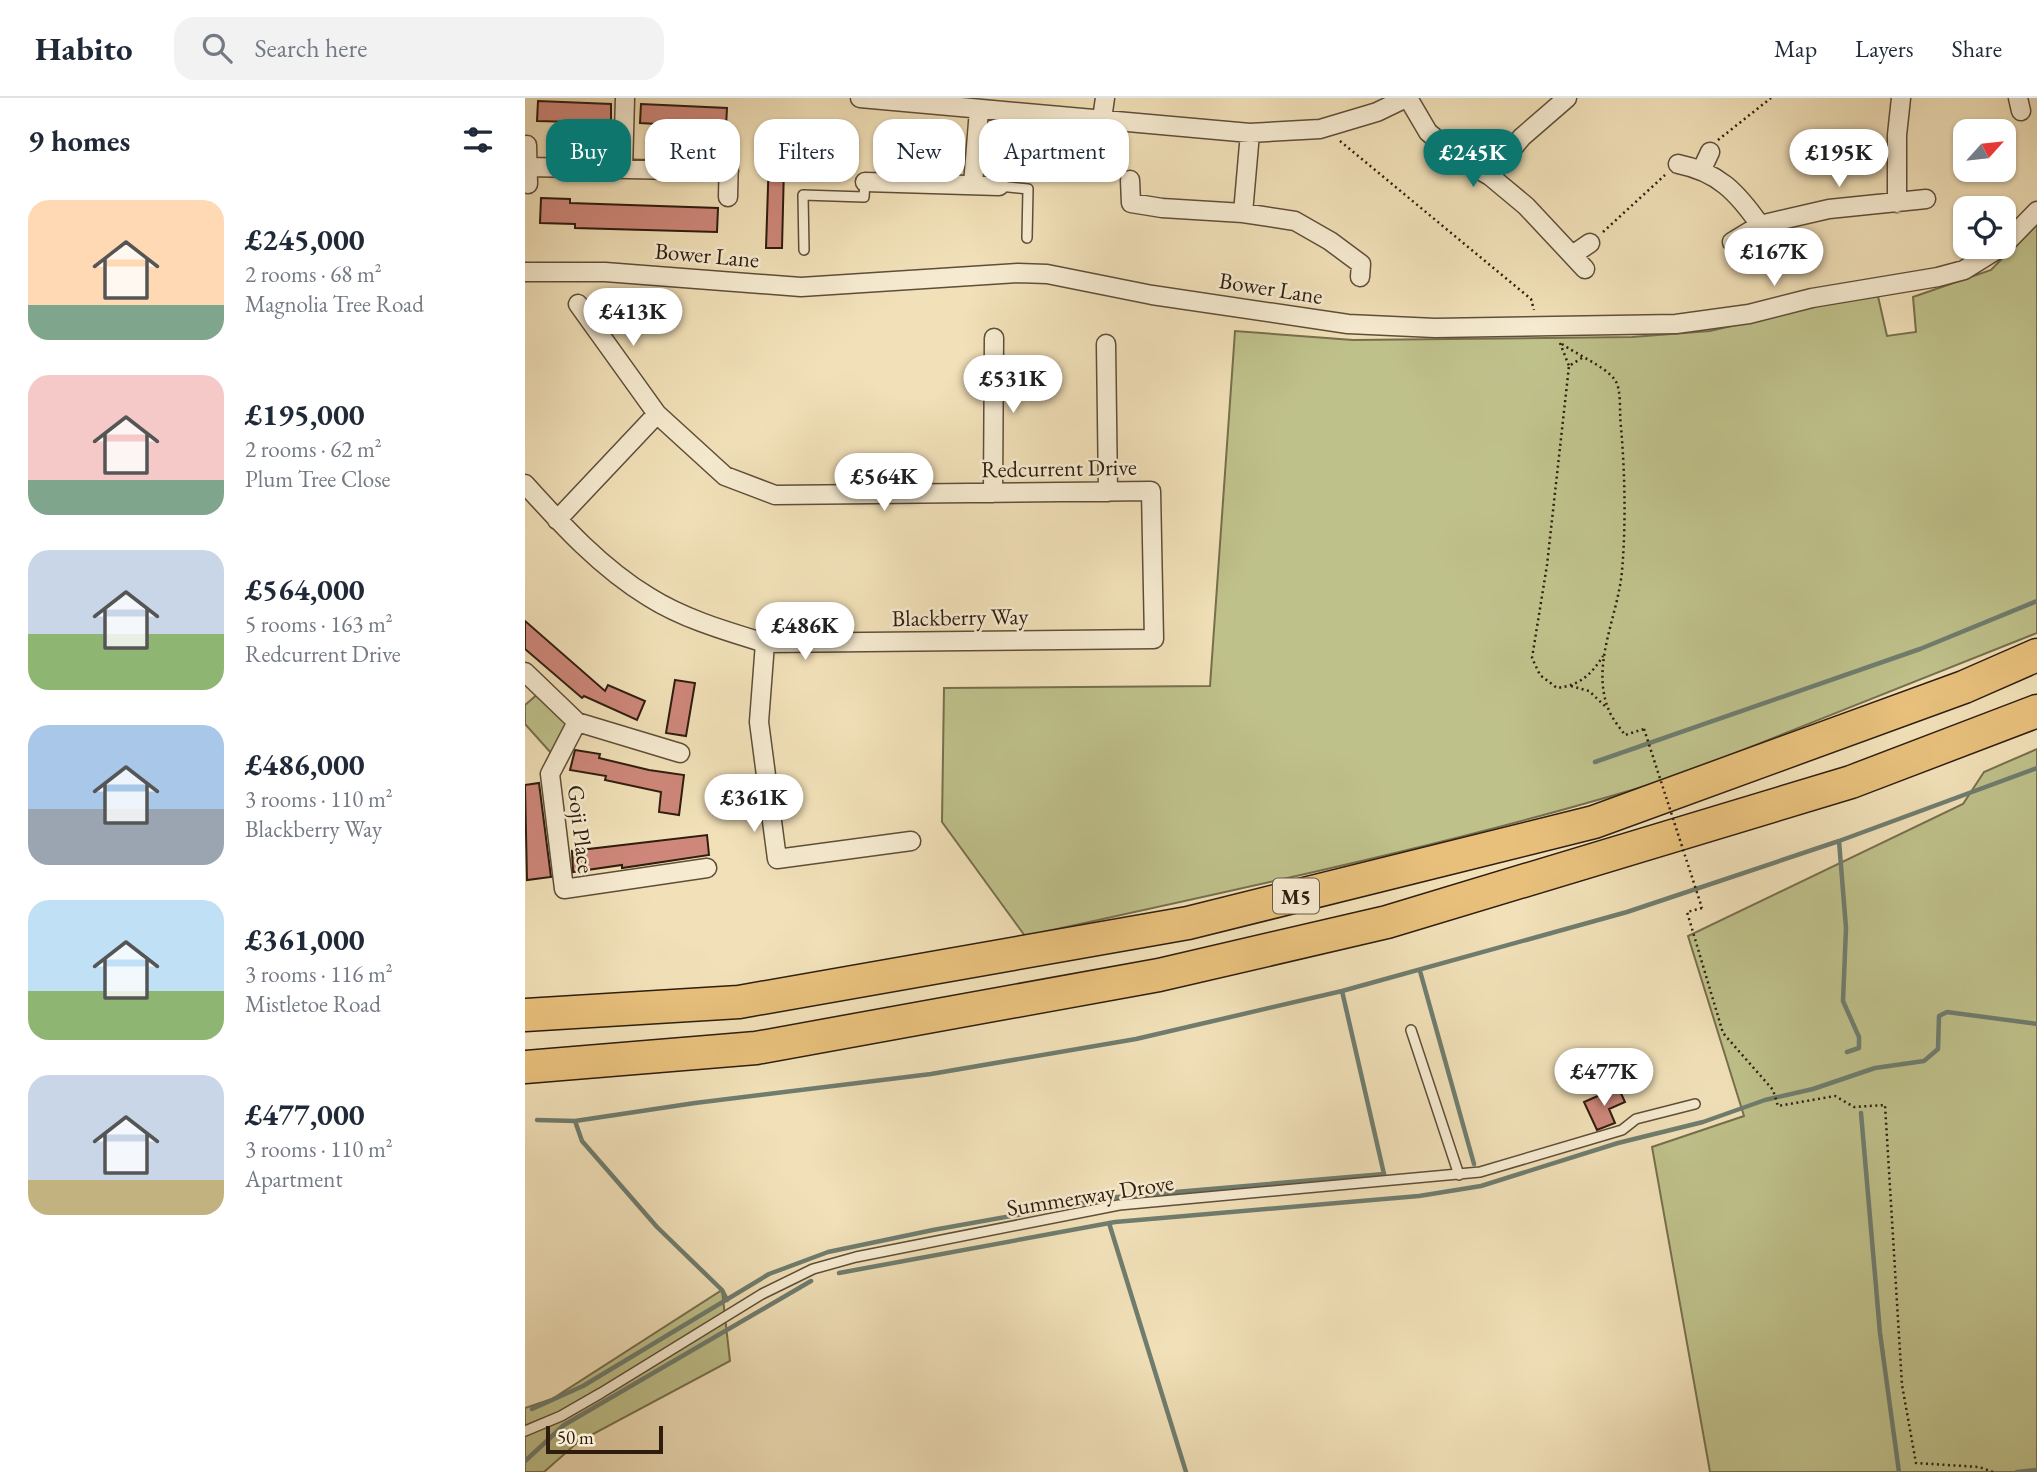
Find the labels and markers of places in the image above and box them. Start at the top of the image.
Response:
pin: £245K [1424,130,1522,189]
pin: £195K [1790,130,1888,189]
pin: £167K [1725,228,1823,288]
pin: £413K [584,288,682,348]
pin: £531K [964,356,1062,415]
pin: £564K [835,454,933,513]
pin: £486K [756,602,854,662]
pin: £361K [705,774,803,834]
pin: £477K [1555,1048,1653,1108]

